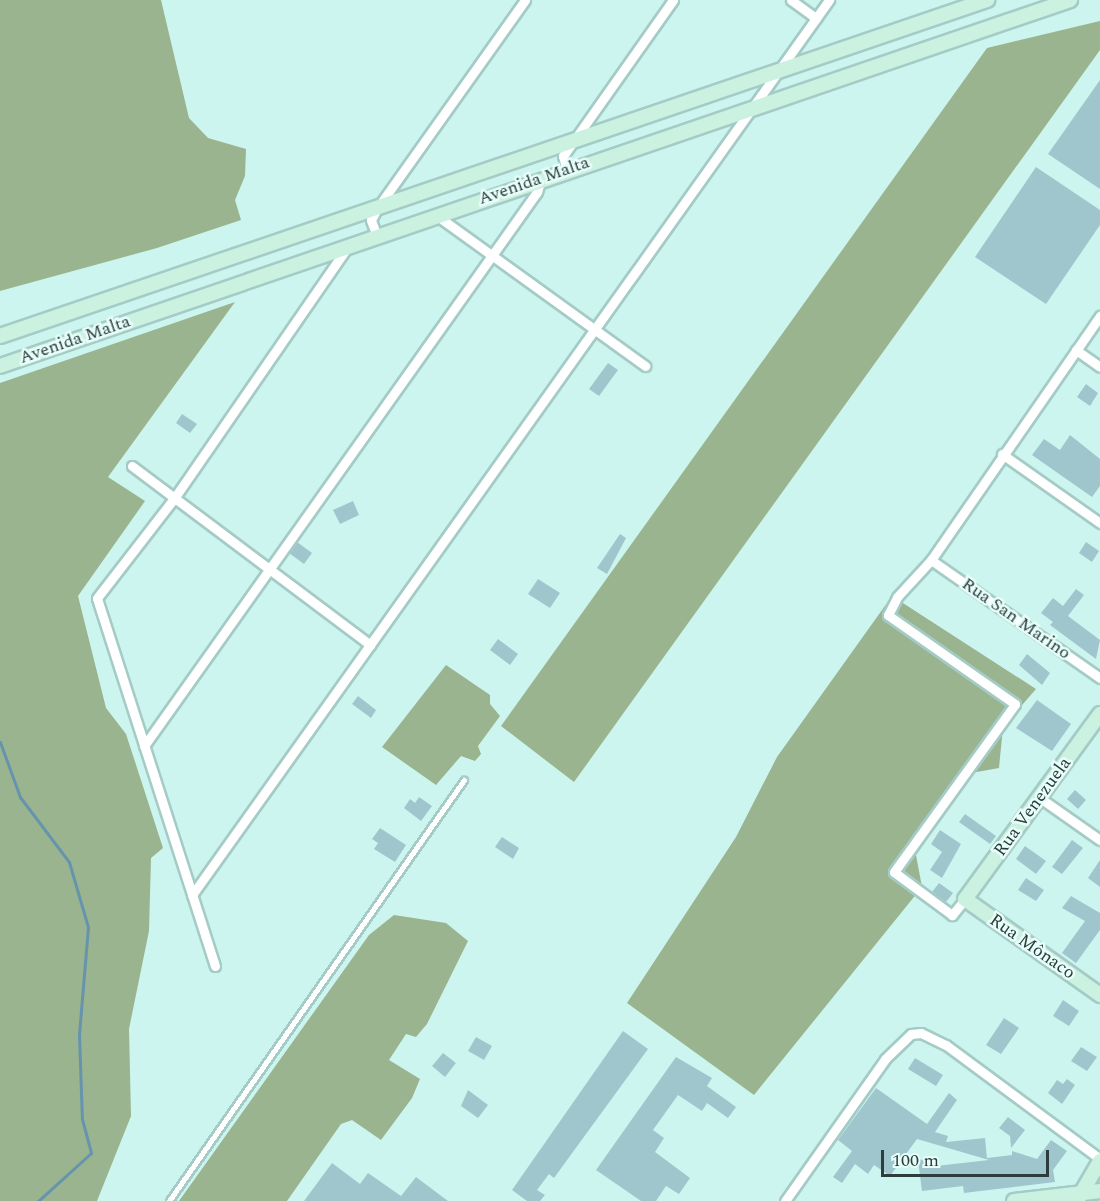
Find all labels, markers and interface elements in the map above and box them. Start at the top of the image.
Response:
street label: Avenida Malta [476,152,592,210]
street label: Avenida Malta [17,311,133,369]
street label: Rua San Marino [957,573,1075,665]
street label: Rua Venezuela [990,753,1076,861]
street label: Rua Mônaco [985,910,1079,984]
scale bar [884,1138,1052,1176]
text: 100 m [892,1147,939,1174]

